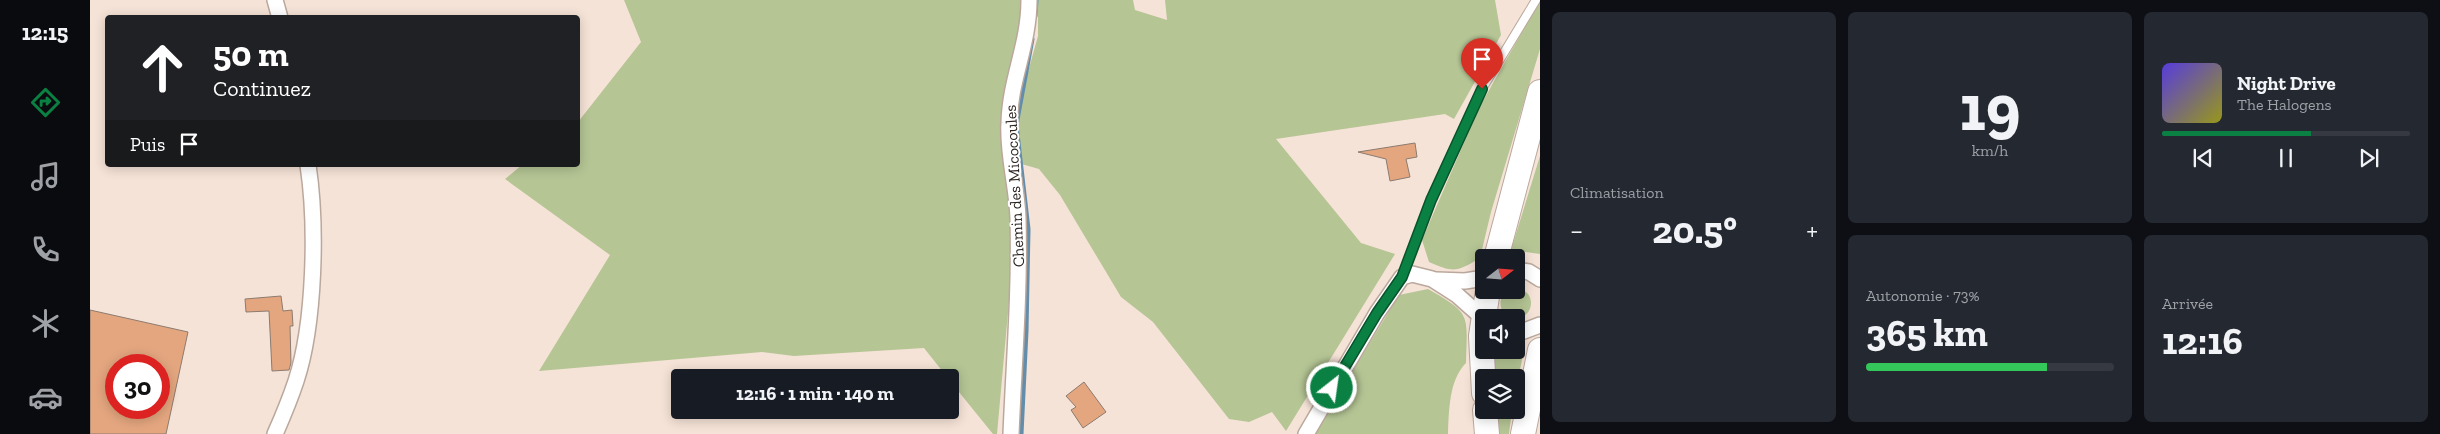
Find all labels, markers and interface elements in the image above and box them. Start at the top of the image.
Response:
text: 12:15 [22,19,68,46]
text: 50 m [213,33,289,75]
icon: ahead [130,35,195,100]
pin [1461,38,1503,89]
icon: arrive [1468,45,1496,73]
text: 19 [1959,69,2021,147]
text: Night Drive [2237,72,2336,95]
text: Continuez [213,75,311,102]
icon: directions [28,85,63,120]
text: The Halogens [2237,95,2332,114]
street label: Chemin des Micocoules [1001,104,1028,268]
icon: arrive [175,130,203,158]
text: Puis [130,133,165,156]
text: km/h [1972,141,2008,160]
icon: previous [2189,144,2217,172]
icon: pause [2272,144,2300,172]
icon: next [2355,144,2383,172]
icon: music [28,159,63,194]
text: Climatisation [1570,183,1664,202]
text: 20.5° [1652,207,1737,253]
text: − [1570,214,1583,247]
text: + [1806,214,1818,247]
icon: phone [28,232,63,267]
north arrow [1475,249,1525,299]
map controls [1475,249,1525,419]
text: Autonomie · 73% [1866,286,1980,305]
text: Arrivée [2162,294,2213,313]
icon: climate [28,306,63,341]
button: sound [1475,309,1525,359]
text: 365 km [1866,310,1988,356]
text: 12:16 [2162,318,2243,364]
speed limit sign: 30 [105,354,170,419]
position arrow [1305,361,1357,413]
button: layers [1475,369,1525,419]
icon: car [28,380,63,415]
text: 12:16 · 1 min · 140 m [736,382,894,405]

